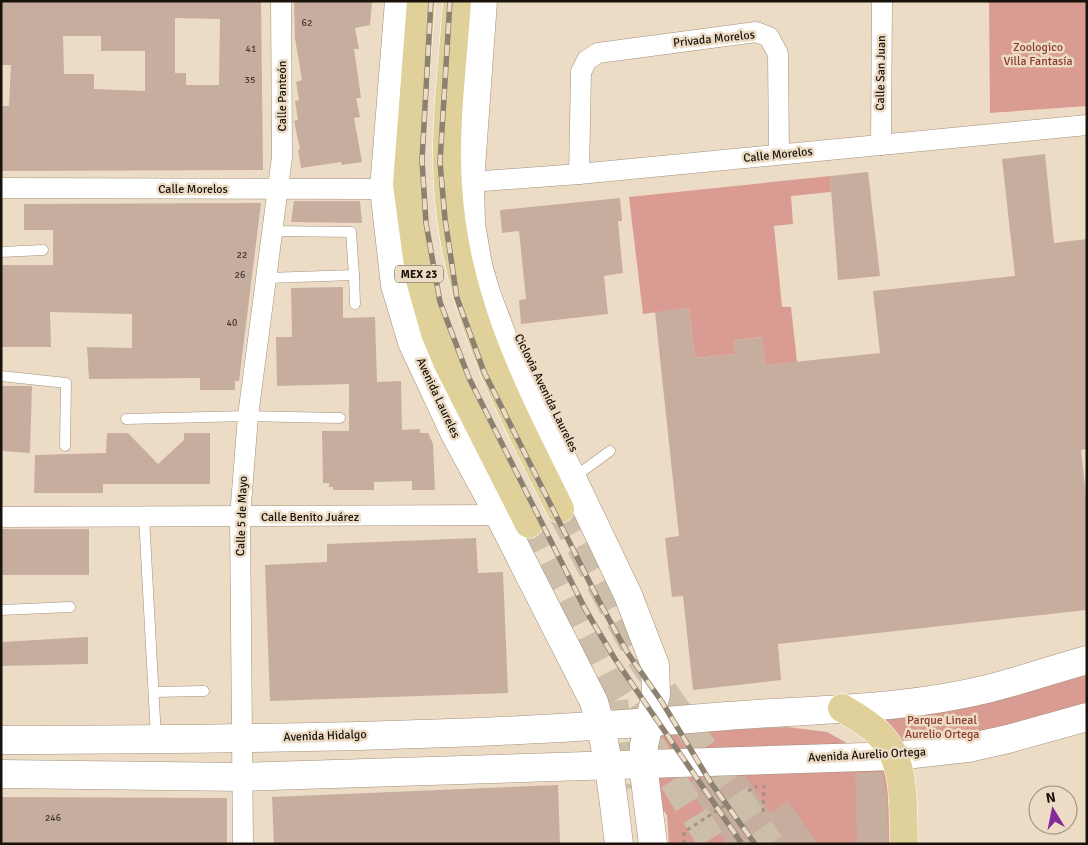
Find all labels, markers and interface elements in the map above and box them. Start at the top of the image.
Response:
house number: 62 [302,17,312,29]
street label: Privada Morelos [672,27,756,51]
street label: Calle San Juan [873,35,889,111]
park label: Zoologico Villa Fantasía [1003,40,1073,69]
house number: 41 [246,43,256,55]
street label: Calle Panteón [275,61,290,131]
house number: 35 [245,74,255,86]
street label: Calle Morelos [743,144,813,166]
street label: Calle Morelos [158,182,228,197]
house number: 22 [237,249,247,261]
road number: MEX 23 [395,266,443,282]
house number: 26 [235,269,245,281]
house number: 40 [227,317,237,329]
street label: Ciclovia Avenida Laureles [511,331,581,455]
street label: Avenida Laureles [413,355,463,441]
street label: Calle 5 de Mayo [233,476,251,556]
street label: Calle Benito Juárez [261,510,359,525]
park label: Parque Lineal Aurelio Ortega [905,713,979,742]
street label: Avenida Hidalgo [283,727,367,745]
street label: Avenida Aurelio Ortega [808,744,926,766]
north arrow [1028,785,1078,835]
text: N [1045,788,1057,807]
house number: 246 [45,812,61,824]

